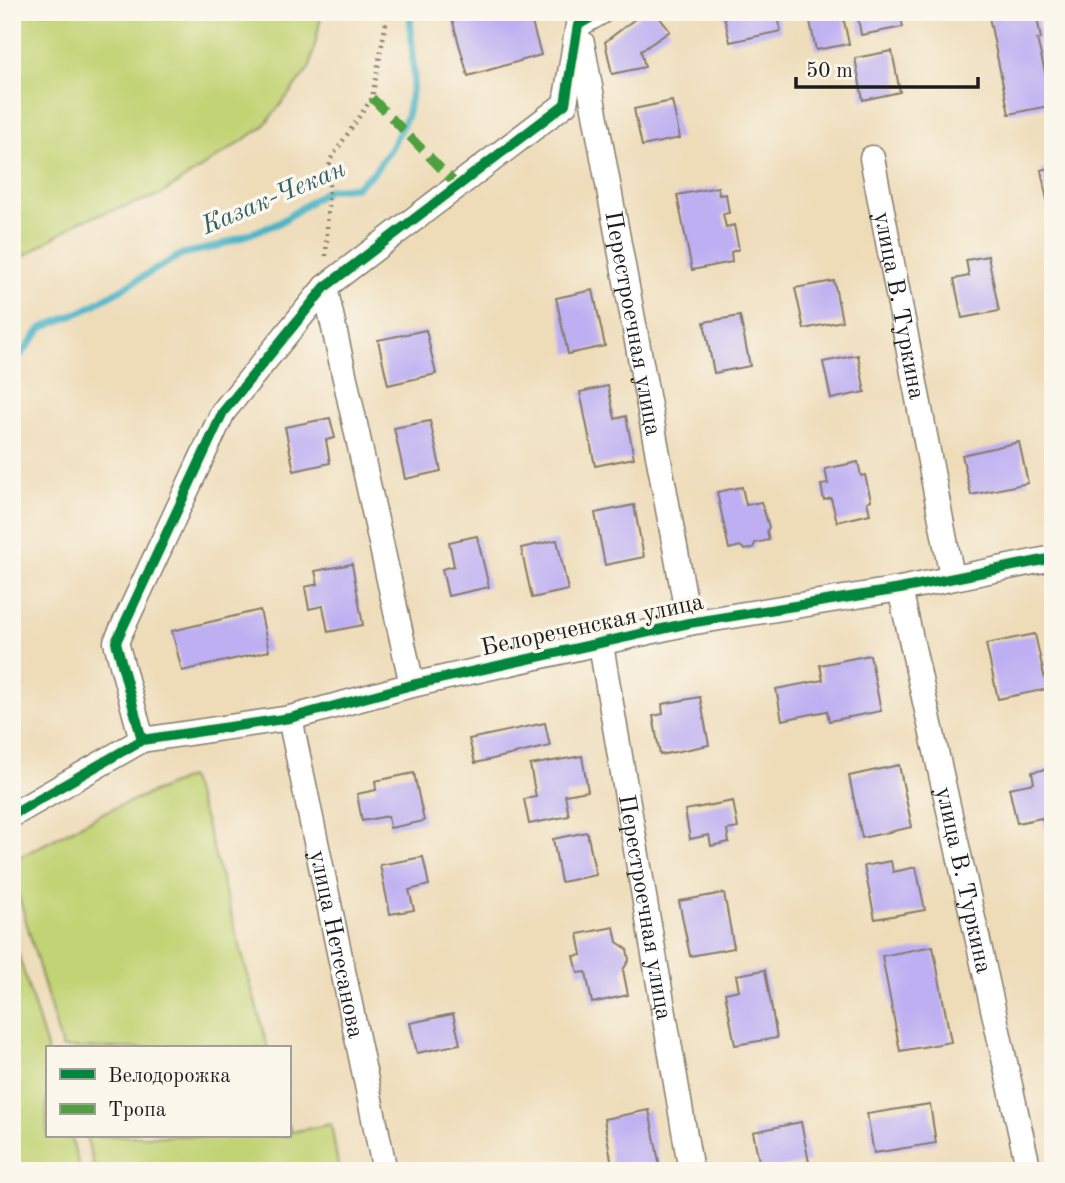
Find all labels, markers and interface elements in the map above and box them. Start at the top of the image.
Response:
scale bar [796,46,978,90]
text: 50 m [806,61,853,82]
water label: Казак-Чекан [197,156,350,240]
street label: Перестроечная улица [599,209,664,438]
street label: улица В. Туркина [869,210,928,402]
street label: Белореченская улица [479,591,706,661]
street label: улица В. Туркина [930,785,995,976]
street label: Перестроечная улица [613,793,675,1022]
street label: улица Нетесанова [304,848,367,1041]
legend [46,1046,290,1138]
text: Велодорожка [108,1066,231,1087]
text: Тропа [108,1100,166,1121]

